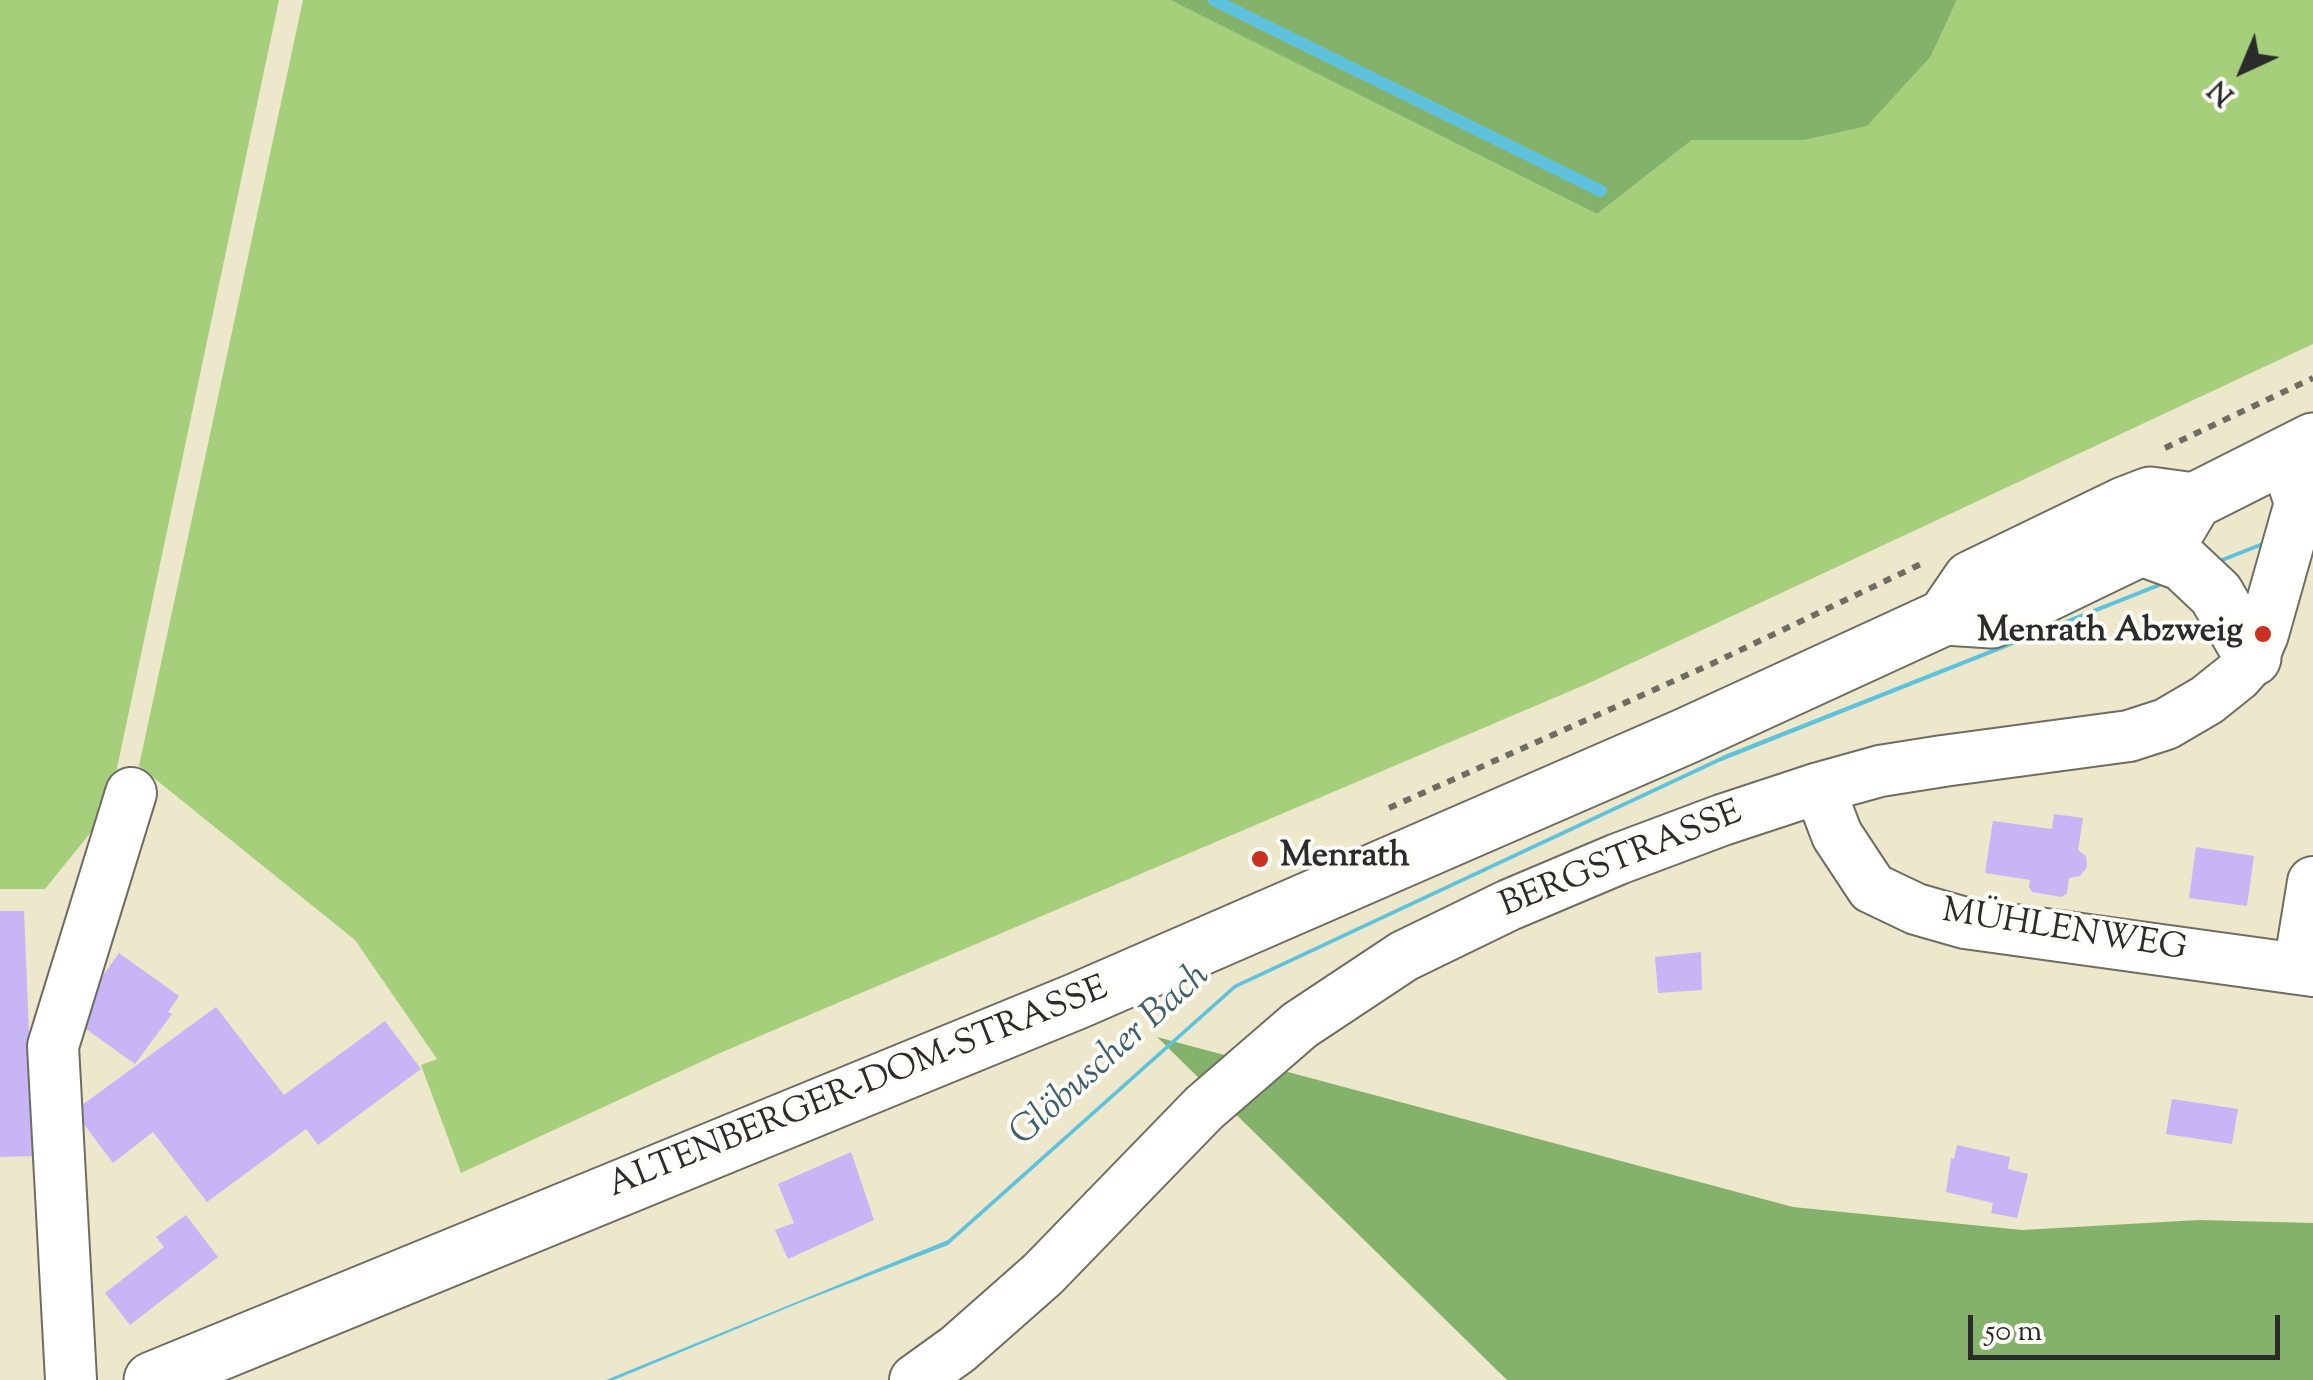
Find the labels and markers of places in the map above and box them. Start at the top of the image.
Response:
place label: Menrath Abzweig [1977,613,2243,655]
marker: Menrath Abzweig [2252,623,2274,645]
place label: Menrath [1280,838,1410,880]
marker: Menrath [1249,848,1271,870]

